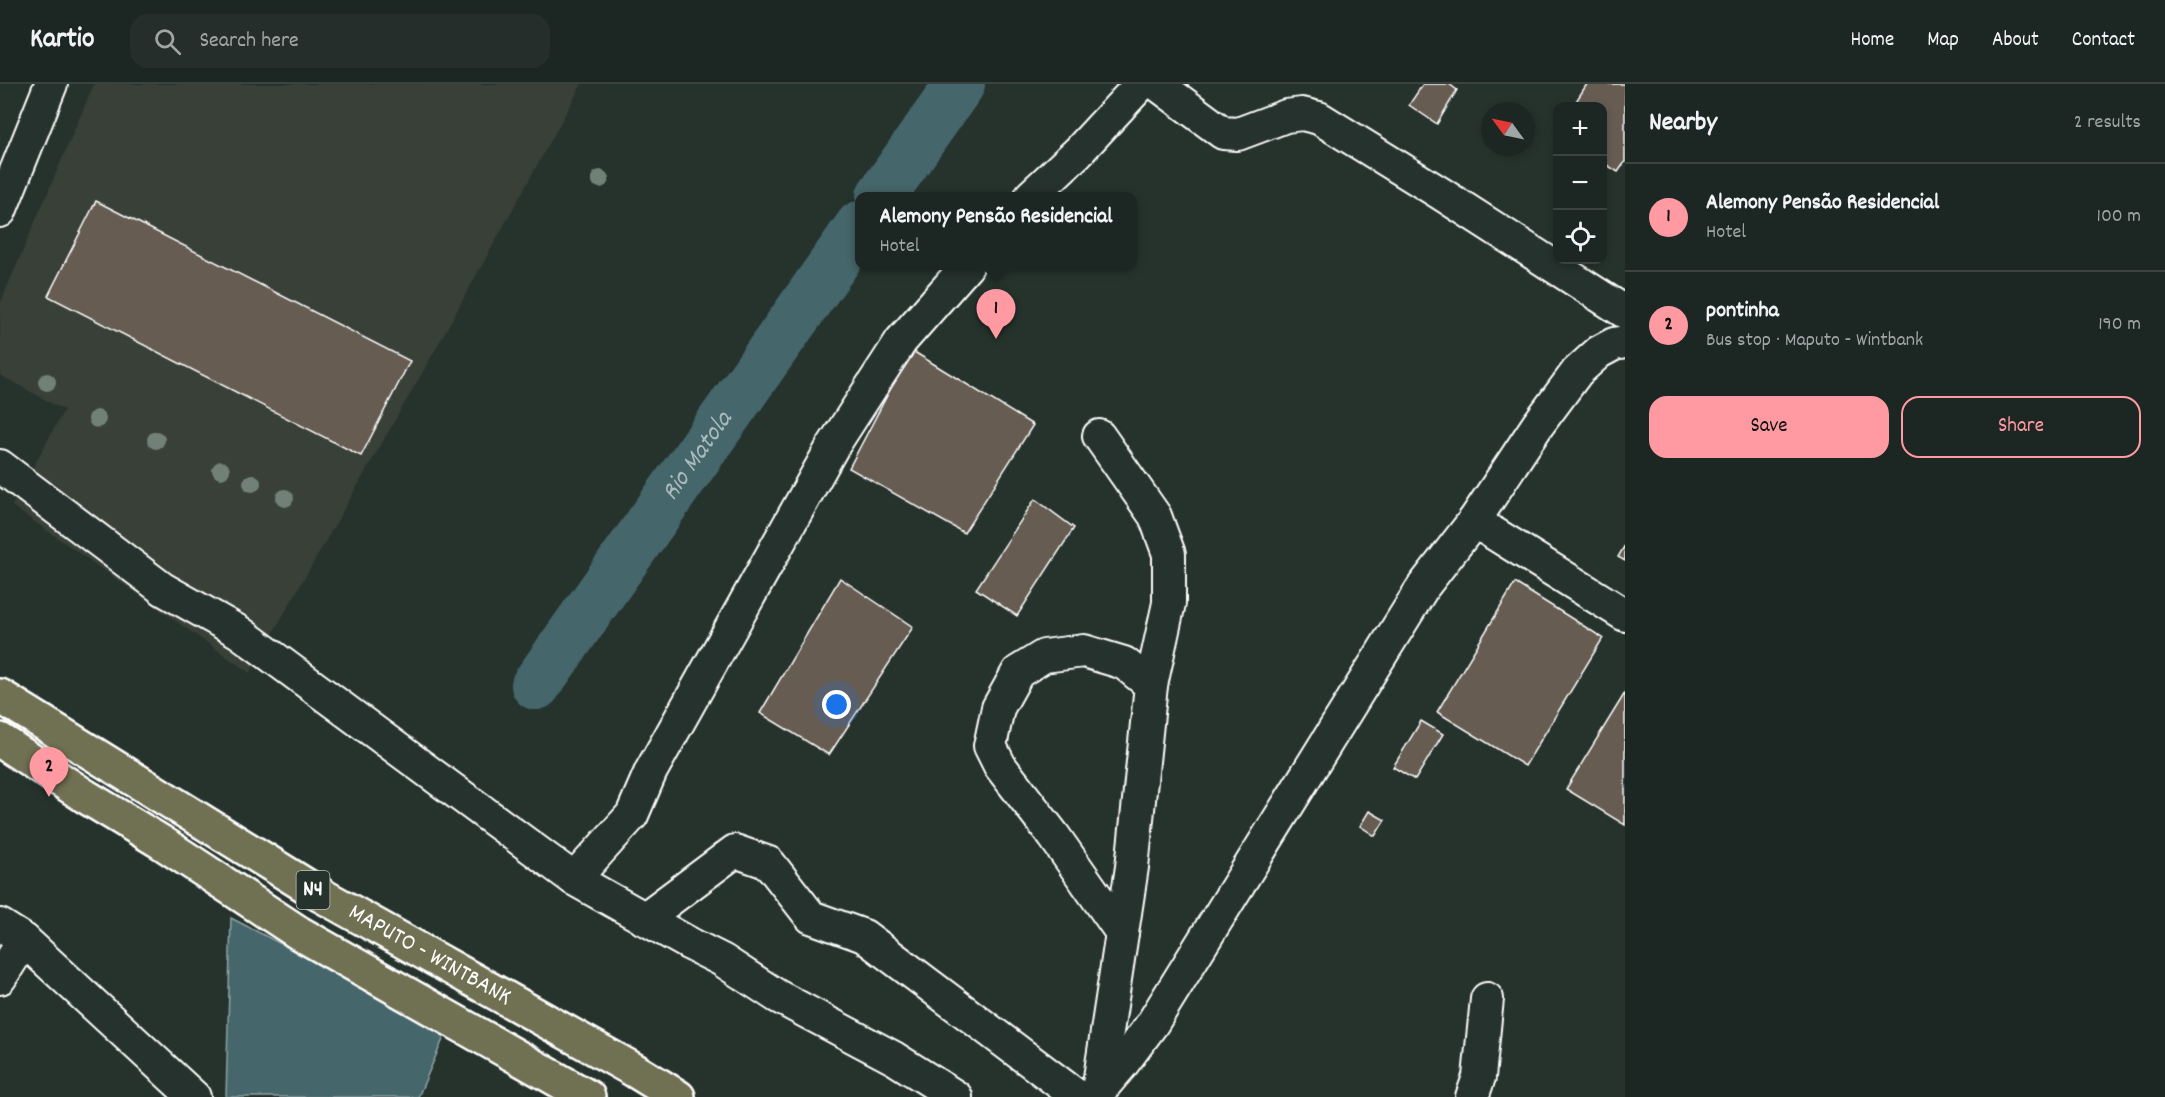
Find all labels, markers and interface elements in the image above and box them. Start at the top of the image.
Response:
search box [130,14,550,68]
text: Kartio [30,21,94,61]
icon: search [151,25,184,58]
text: Search here [199,26,299,57]
text: Home [1850,26,1894,56]
text: Map [1927,26,1959,56]
text: About [1992,26,2039,56]
text: Contact [2072,26,2135,56]
north arrow [1481,102,1535,156]
map controls [1553,102,1607,264]
button: + [1553,102,1607,156]
text: Nearby [1649,105,1717,142]
text: 2 results [2074,109,2141,137]
button: − [1553,156,1607,210]
text: Alemony Pensão Residencial [1706,188,1939,219]
popup [855,192,1137,270]
text: Alemony Pensão Residencial [879,202,1113,233]
text: 1 [1666,203,1671,231]
text: 100 m [2097,203,2141,231]
button: locate [1553,210,1607,264]
text: Hotel [1706,219,1746,247]
text: Hotel [879,233,920,261]
pin: 1 [976,290,1016,339]
text: pontinha [1706,296,1779,327]
text: 2 [1664,311,1673,339]
text: 190 m [2098,311,2141,339]
text: Bus stop · Maputo - Wintbank [1706,327,1923,355]
button: Save [1649,396,1889,458]
button: Share [1901,396,2141,458]
water label: Rio Matola [653,402,743,509]
your location [822,690,851,719]
pin: 2 [29,748,68,797]
road number: N4 [296,871,330,909]
street label: MAPUTO - WINTBANK [342,896,517,1015]

